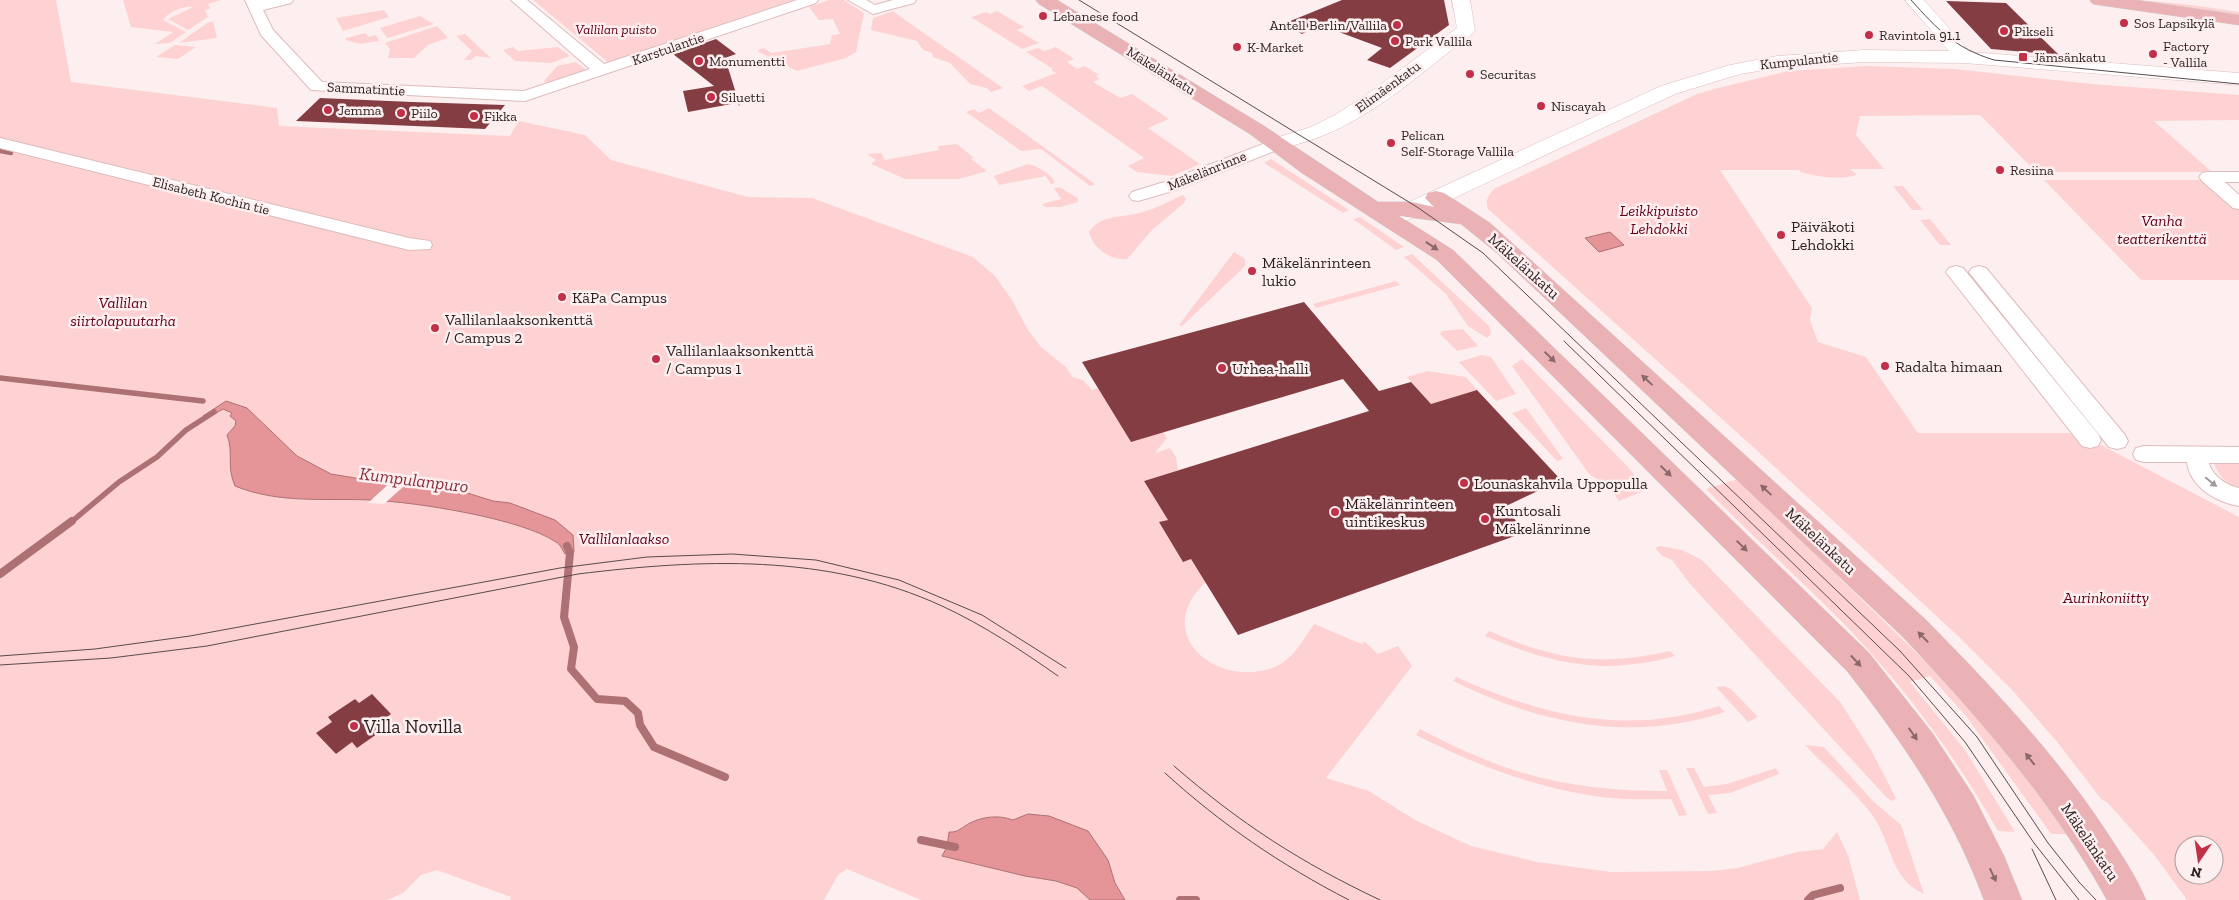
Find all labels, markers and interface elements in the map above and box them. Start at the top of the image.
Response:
place label: Lebanese food [1053,8,1139,25]
marker: Lebanese food [1037,10,1049,22]
place label: Sos Lapsikylä [2134,15,2215,32]
place label: Antell Berlin/Vallila [1269,17,1387,34]
marker: Sos Lapsikylä [2118,17,2130,29]
marker: Antell Berlin/Vallila [1391,19,1403,31]
park label: Vallilan puisto [575,21,657,38]
place label: Pikseli [2014,23,2054,40]
marker: Pikseli [1998,25,2010,37]
place label: Ravintola 91.1 [1879,27,1961,44]
street label: Karstulantie [630,29,707,69]
marker: Ravintola 91.1 [1863,29,1875,41]
place label: Park Vallila [1405,33,1473,50]
marker: Park Vallila [1389,35,1401,47]
place label: Factory - Vallila [2163,38,2210,71]
place label: K-Market [1247,39,1304,56]
marker: K-Market [1231,41,1243,53]
street label: Mäkelänkatu [1123,43,1199,99]
street label: Kumpulantie [1759,48,1839,74]
marker: Factory - Vallila [2147,48,2159,60]
place label: Jämsänkatu [2033,49,2106,66]
marker: Jämsänkatu [2017,51,2029,63]
place label: Monumentti [709,53,785,70]
marker: Monumentti [693,55,705,67]
street label: Elimäenkatu [1352,58,1424,116]
place label: Securitas [1480,66,1536,83]
marker: Securitas [1464,68,1476,80]
street label: Sammatintie [327,78,406,100]
place label: Siluetti [721,89,765,106]
marker: Siluetti [705,91,717,103]
place label: Niscayah [1551,98,1606,115]
marker: Niscayah [1535,100,1547,112]
place label: Jemma [338,102,382,119]
marker: Jemma [322,104,334,116]
place label: Piilo [411,105,438,122]
marker: Piilo [395,107,407,119]
place label: Fikka [484,108,517,125]
marker: Fikka [468,110,480,122]
place label: Pelican Self-Storage Vallila [1401,127,1514,160]
marker: Pelican Self-Storage Vallila [1385,137,1397,149]
street label: Mäkelänrinne [1165,147,1249,195]
place label: Resiina [2010,162,2054,179]
marker: Resiina [1994,164,2006,176]
street label: Elisabeth Kochin tie [151,173,272,219]
park label: Leikkipuisto Lehdokki [1620,201,1698,238]
park label: Vanha teatterikenttä [2117,211,2207,248]
place label: Päiväkoti Lehdokki [1791,217,1855,254]
street label: Mäkelänkatu [1484,229,1564,303]
marker: Päiväkoti Lehdokki [1775,229,1787,241]
one-way arrow [1425,241,1438,250]
place label: Mäkelänrinteen lukio [1262,253,1372,290]
marker: Mäkelänrinteen lukio [1246,265,1258,277]
place label: KäPa Campus [572,288,667,307]
marker: KäPa Campus [556,291,568,303]
park label: Vallilan siirtolapuutarha [70,293,176,330]
place label: Vallilanlaaksonkenttä / Campus 2 [444,310,593,347]
marker: Vallilanlaaksonkenttä / Campus 2 [429,322,441,334]
place label: Vallilanlaaksonkenttä / Campus 1 [665,341,814,378]
one-way arrow [1543,351,1555,363]
marker: Vallilanlaaksonkenttä / Campus 1 [650,353,662,365]
place label: Radalta himaan [1895,357,2003,376]
place label: Urhea-halli [1232,359,1309,378]
marker: Radalta himaan [1879,360,1891,372]
marker: Urhea-halli [1216,362,1228,374]
one-way arrow [1640,374,1653,385]
water label: Kumpulanpuro [358,462,470,498]
one-way arrow [1659,465,1671,477]
place label: Lounaskahvila Uppopulla [1474,474,1648,493]
marker: Lounaskahvila Uppopulla [1458,477,1470,489]
one-way arrow [2204,477,2217,488]
one-way arrow [1760,484,1772,496]
place label: Mäkelänrinteen uintikeskus [1345,494,1455,531]
place label: Kuntosali Mäkelänrinne [1495,501,1590,538]
street label: Mäkelänkatu [1782,504,1860,578]
marker: Mäkelänrinteen uintikeskus [1329,506,1341,518]
marker: Kuntosali Mäkelänrinne [1479,513,1491,525]
park label: Vallilanlaakso [579,529,669,548]
one-way arrow [1735,540,1747,552]
park label: Aurinkoniitty [2062,588,2149,607]
one-way arrow [1917,631,1929,643]
one-way arrow [1850,654,1862,666]
place label: Villa Novilla [363,715,462,738]
marker: Villa Novilla [348,720,360,732]
one-way arrow [1908,727,1918,741]
one-way arrow [2025,753,2036,766]
street label: Mäkelänkatu [2057,800,2123,884]
north arrow [2174,835,2224,885]
text: N [2189,863,2203,882]
one-way arrow [1989,868,1997,882]

